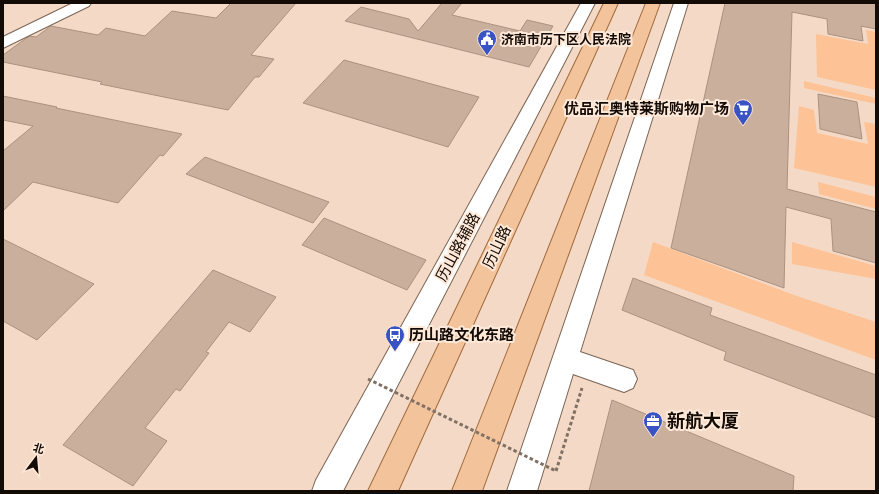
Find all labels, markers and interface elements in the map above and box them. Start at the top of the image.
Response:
public building icon: 济南市历下区人民法院 [476,28,498,56]
place label: 济南市历下区人民法院 [501,29,631,49]
place label: 优品汇奥特莱斯购物广场 [564,97,729,120]
supermarket icon: 优品汇奥特莱斯购物广场 [732,98,754,126]
street label: 历山路辅路 [430,208,485,285]
street label: 历山路 [477,222,516,272]
place label: 历山路文化东路 [409,323,514,346]
bus stop icon: 历山路文化东路 [384,324,406,352]
place label: 新航大厦 [667,407,739,434]
office icon: 新航大厦 [642,410,664,438]
north arrow [16,438,56,478]
text: 北 [31,439,46,458]

